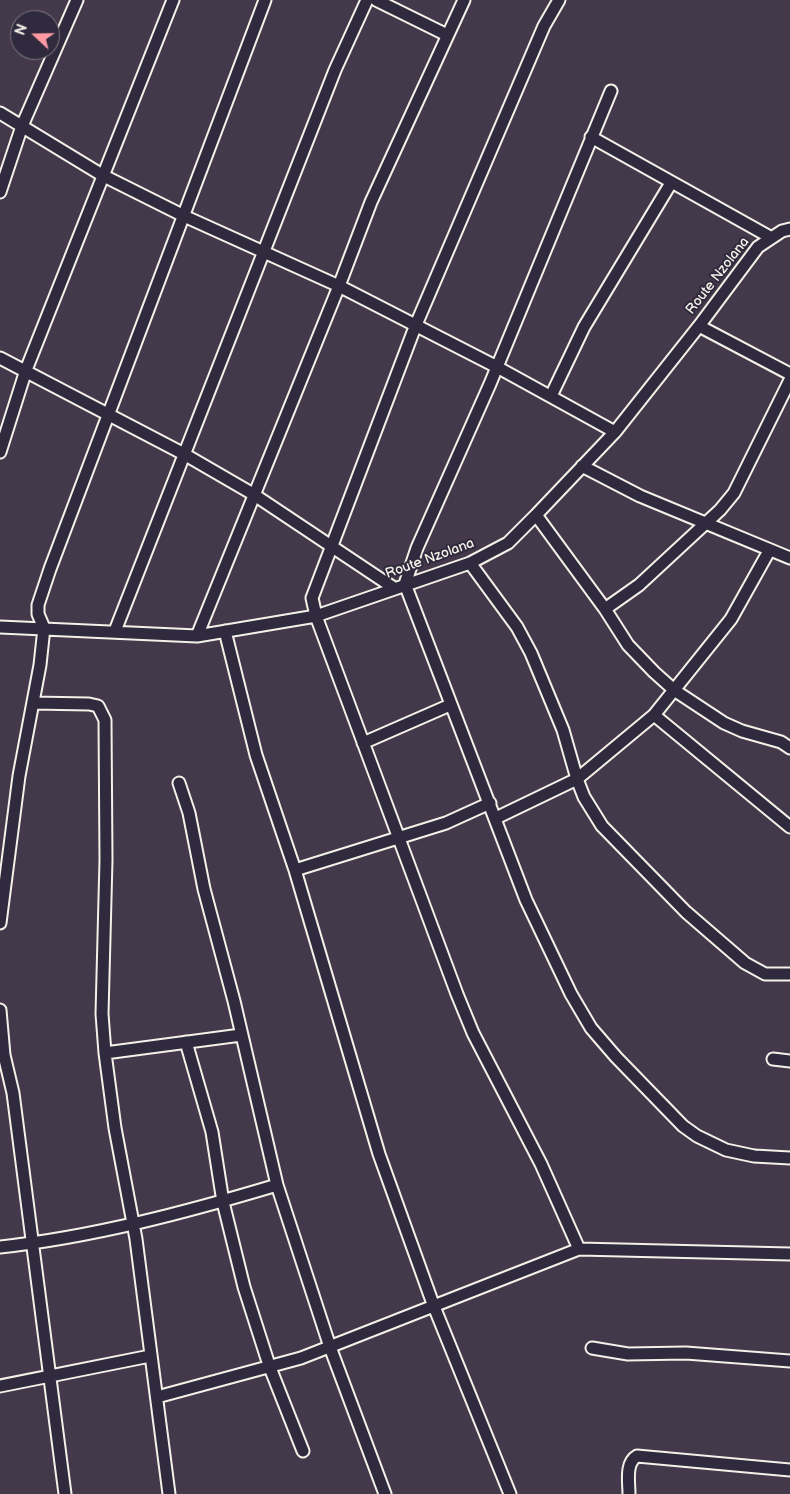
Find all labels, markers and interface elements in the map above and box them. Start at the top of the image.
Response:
north arrow [10,10,60,60]
text: N [12,22,31,38]
street label: Route Nzolana [683,234,753,318]
street label: Route Nzolana [383,535,477,583]

